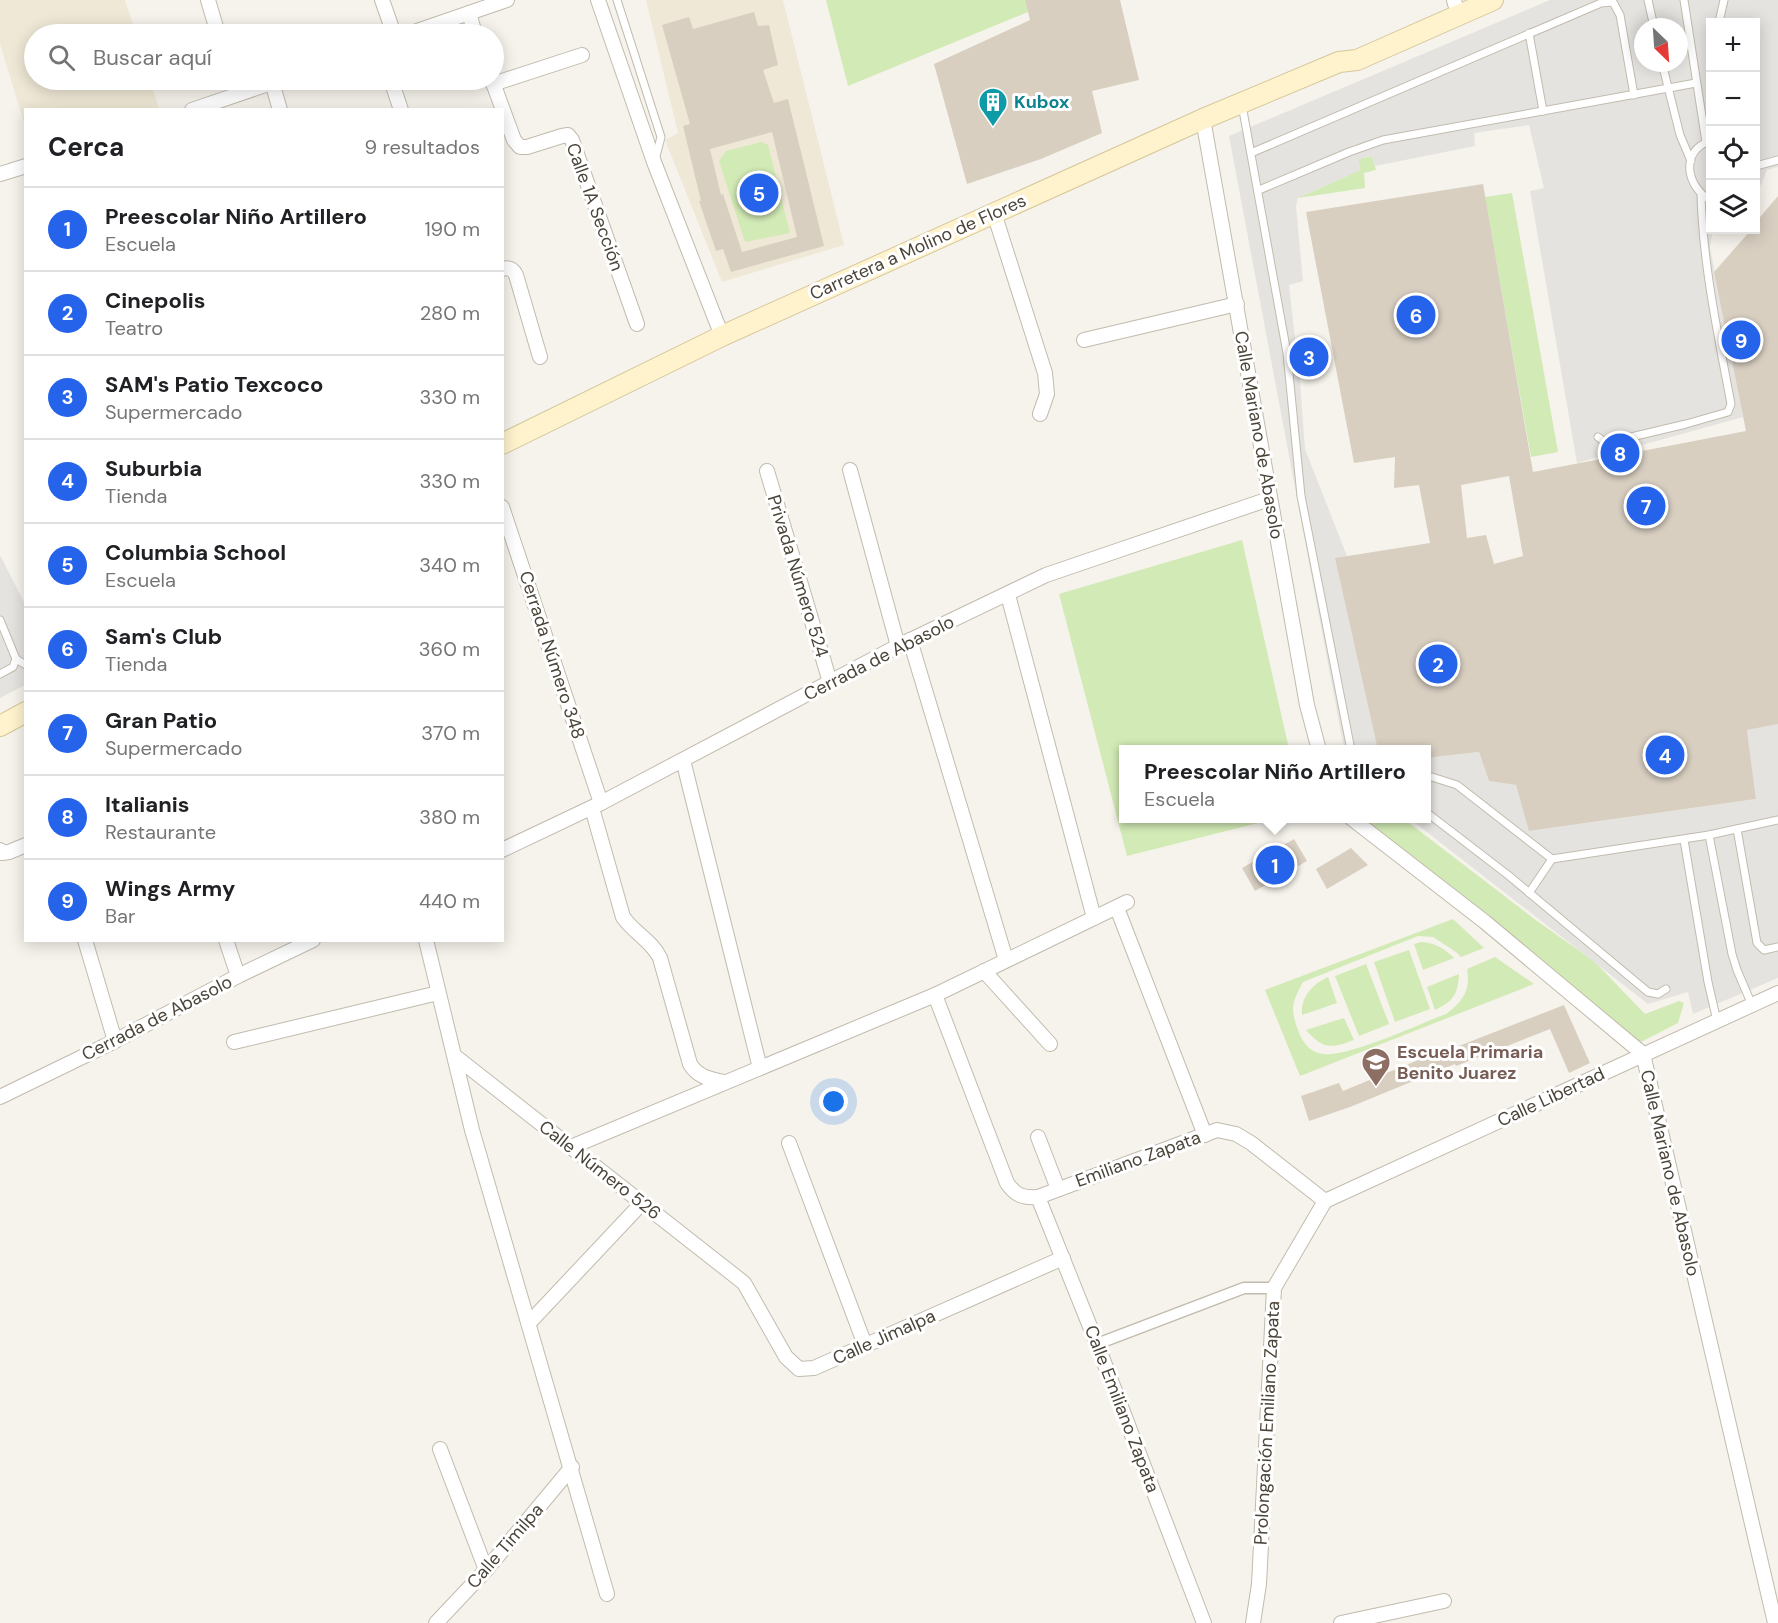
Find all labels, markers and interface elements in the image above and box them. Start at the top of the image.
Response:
north arrow [1634,18,1688,72]
map controls [1706,18,1760,234]
button: + [1706,18,1760,72]
search box [24,24,504,90]
icon: search [45,41,78,74]
text: Buscar aquí [93,43,212,72]
button: − [1706,72,1760,126]
building icon: Kubox [977,86,1009,128]
place label: Kubox [1014,90,1069,114]
button: locate [1706,126,1760,180]
text: Cerca [48,130,124,164]
text: 9 resultados [365,134,480,160]
street label: Calle 1A Sección [561,140,629,274]
pin: 5 [740,170,778,216]
button: layers [1706,180,1760,234]
street label: Carretera a Molino de Flores [806,188,1030,306]
text: Preescolar Niño Artillero [105,202,367,231]
text: 1 [64,216,71,242]
text: 190 m [424,216,480,242]
text: Escuela [105,231,176,257]
text: Cinepolis [105,286,206,315]
pin: 6 [1396,292,1436,338]
text: 2 [62,300,73,326]
text: 280 m [420,300,480,326]
text: Teatro [105,315,163,341]
pin: 9 [1722,318,1760,362]
street label: Calle Mariano de Abasolo [1229,329,1289,541]
pin: 3 [1290,334,1328,380]
text: SAM's Patio Texcoco [105,370,323,399]
text: 3 [61,384,74,410]
text: 330 m [420,384,480,410]
text: Supermercado [105,399,242,425]
pin: 8 [1600,430,1640,476]
text: Suburbia [105,454,202,483]
text: 4 [61,468,74,494]
text: 330 m [420,468,480,494]
text: Tienda [105,483,167,509]
pin: 7 [1626,484,1666,528]
street label: Privada Número 524 [762,492,834,660]
text: Columbia School [105,538,286,567]
text: 5 [61,552,74,578]
text: 340 m [419,552,480,578]
text: Escuela [105,567,176,593]
street label: Cerrada Número 348 [513,568,591,742]
street label: Cerrada de Abasolo [800,610,958,706]
text: Sam's Club [105,622,222,651]
text: 6 [61,636,74,662]
text: 360 m [419,636,480,662]
pin: 2 [1418,642,1458,686]
text: Tienda [105,651,167,677]
text: Gran Patio [105,706,217,735]
text: 7 [62,720,73,746]
text: 370 m [421,720,480,746]
pin: 4 [1646,732,1684,777]
text: Supermercado [105,735,242,761]
popup [1119,745,1431,823]
text: Preescolar Niño Artillero [1144,757,1406,786]
text: Escuela [1144,786,1215,812]
text: Italianis [105,790,190,819]
text: 8 [61,804,74,830]
text: 380 m [419,804,480,830]
text: Restaurante [105,819,216,845]
pin: 1 [1256,842,1294,888]
text: Wings Army [105,874,235,903]
text: 9 [61,888,74,914]
text: 440 m [419,888,480,914]
text: Bar [105,903,135,929]
street label: Cerrada de Abasolo [78,970,236,1066]
place label: Escuela Primaria Benito Juarez [1397,1040,1543,1085]
school or university icon: Escuela Primaria Benito Juarez [1360,1046,1392,1088]
street label: Calle Libertad [1493,1062,1609,1132]
street label: Calle Mariano de Abasolo [1635,1068,1705,1278]
your location [819,1087,848,1116]
street label: Calle Número 526 [534,1115,666,1225]
street label: Emiliano Zapata [1072,1125,1204,1193]
street label: Prolongación Emiliano Zapata [1249,1300,1285,1546]
street label: Calle Jimalpa [829,1304,939,1370]
street label: Calle Emiliano Zapata [1079,1322,1165,1496]
street label: Calle Timilpa [461,1498,549,1594]

